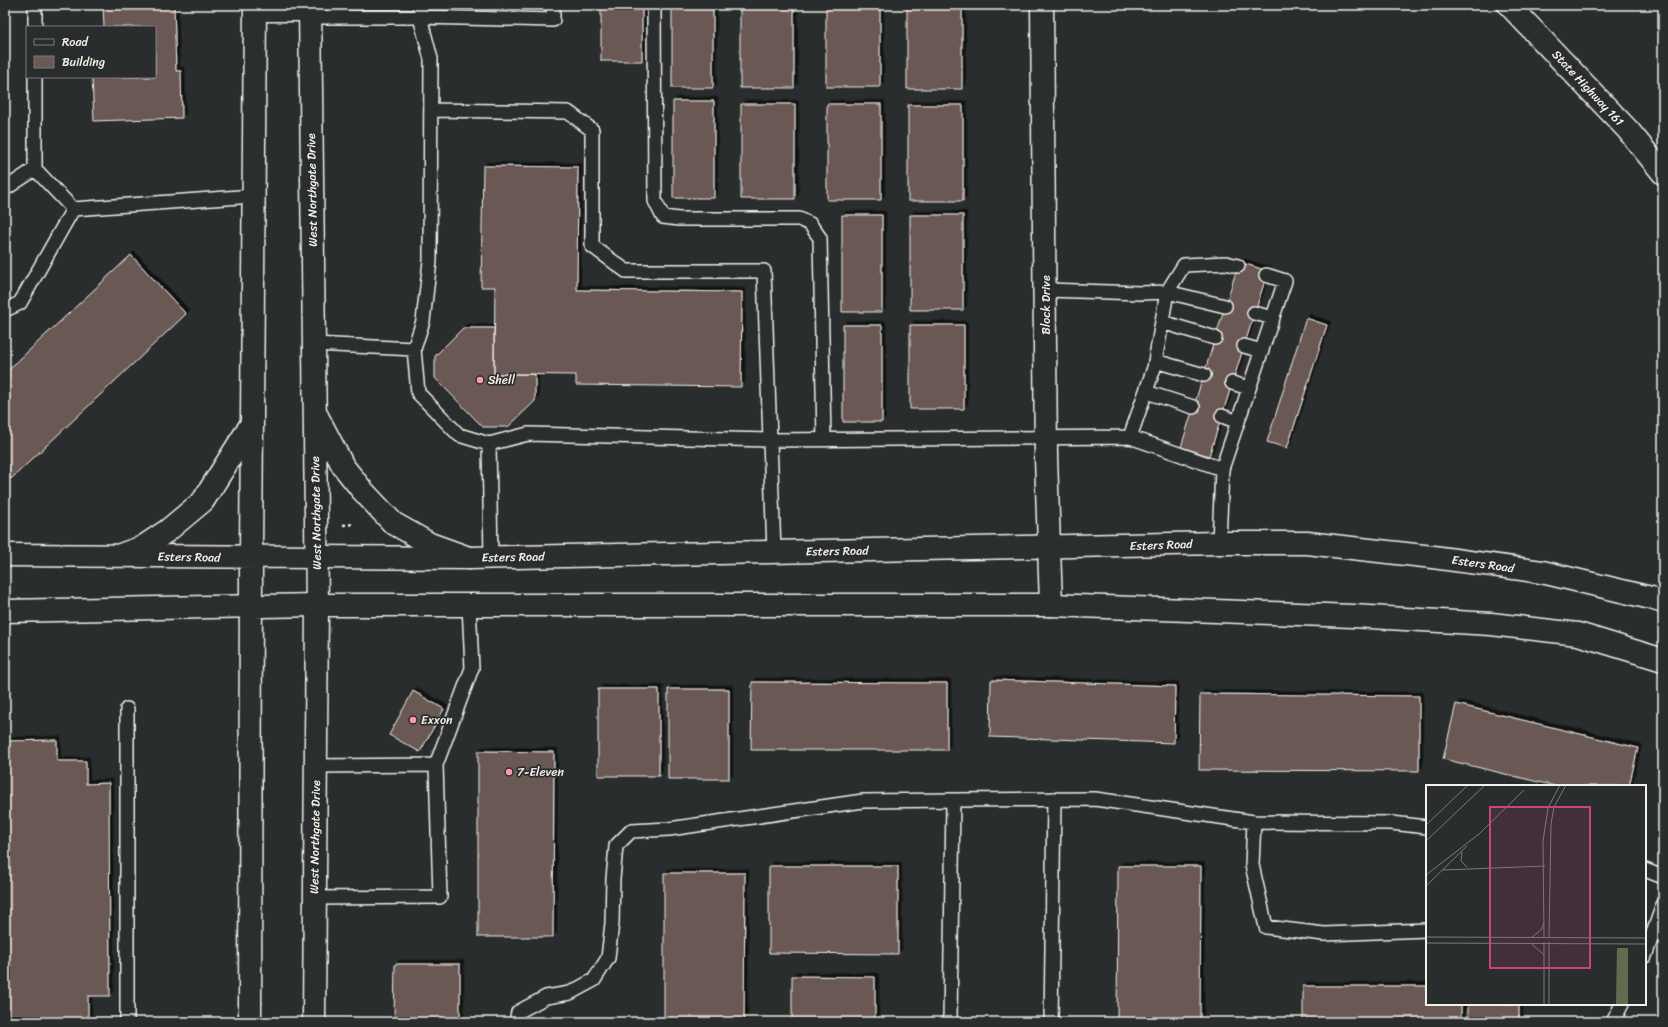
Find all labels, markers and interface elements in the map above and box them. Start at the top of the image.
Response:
legend [26,26,156,78]
text: Road [62,31,89,53]
street label: State Highway 161 [1546,45,1630,131]
text: Building [62,51,105,73]
street label: West Northgate Drive [300,133,324,247]
street label: Block Drive [1035,275,1057,335]
place label: Shell [488,369,515,391]
marker: Shell [475,375,485,385]
street label: West Northgate Drive [304,456,328,570]
street label: Esters Road [1129,533,1193,557]
street label: Esters Road [805,539,869,563]
street label: Esters Road [157,545,221,569]
street label: Esters Road [481,545,545,569]
street label: Esters Road [1450,549,1516,579]
place label: Exxon [421,709,453,731]
marker: Exxon [408,715,418,725]
place label: 7-Eleven [517,761,564,783]
marker: 7-Eleven [504,767,514,777]
street label: West Northgate Drive [303,780,327,894]
inset map [1426,785,1646,1005]

